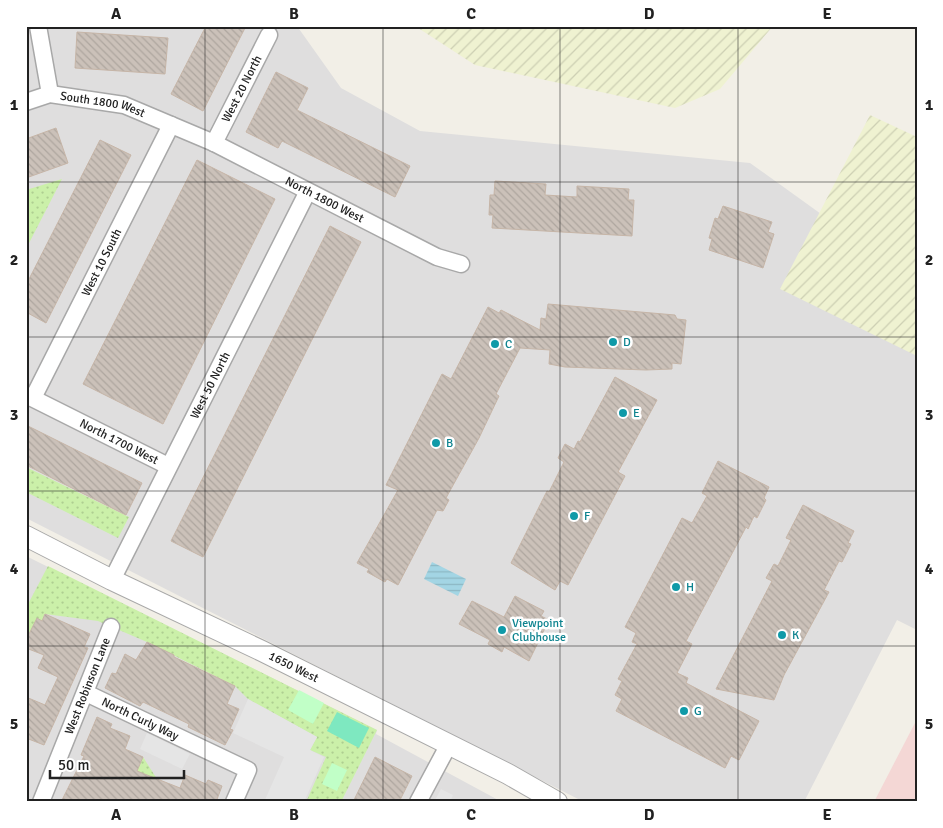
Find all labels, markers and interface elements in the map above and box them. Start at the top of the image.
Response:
text: A [111,4,122,24]
text: B [289,4,299,24]
text: C [466,4,476,24]
text: D [644,4,655,24]
text: E [822,4,832,24]
street label: West 20 North [218,53,265,125]
street label: South 1800 West [59,88,147,121]
text: 1 [10,95,19,115]
text: 1 [925,95,934,115]
street label: North 1800 West [283,173,366,226]
street label: West 10 South [78,226,125,299]
text: 2 [10,250,18,270]
text: 2 [925,250,933,270]
place label: D [623,335,631,350]
marker: D [607,336,619,348]
place label: C [505,337,512,352]
marker: C [489,338,501,350]
street label: West 50 North [187,349,233,421]
text: 3 [10,405,18,425]
text: 3 [925,405,933,425]
place label: E [633,406,640,421]
marker: E [617,407,629,419]
street label: North 1700 West [77,416,161,468]
place label: B [446,436,453,451]
marker: B [430,437,442,449]
place label: F [584,509,590,524]
marker: F [568,510,580,522]
text: 4 [10,559,19,579]
text: 4 [925,559,934,579]
place label: H [686,580,694,595]
marker: H [670,581,682,593]
place label: Viewpoint Clubhouse [512,616,566,645]
marker: Viewpoint Clubhouse [496,624,508,636]
place label: K [792,628,799,643]
marker: K [776,629,788,641]
street label: West Robinson Lane [61,635,113,736]
street label: 1650 West [266,648,321,686]
street label: North Curly Way [99,694,182,744]
place label: G [694,704,702,719]
marker: G [678,705,690,717]
text: 5 [10,714,18,734]
text: 5 [925,714,933,734]
scale bar [50,748,184,780]
text: 50 m [58,756,89,774]
text: A [111,805,122,825]
text: B [289,805,299,825]
text: C [466,805,476,825]
text: D [644,805,655,825]
text: E [822,805,832,825]

